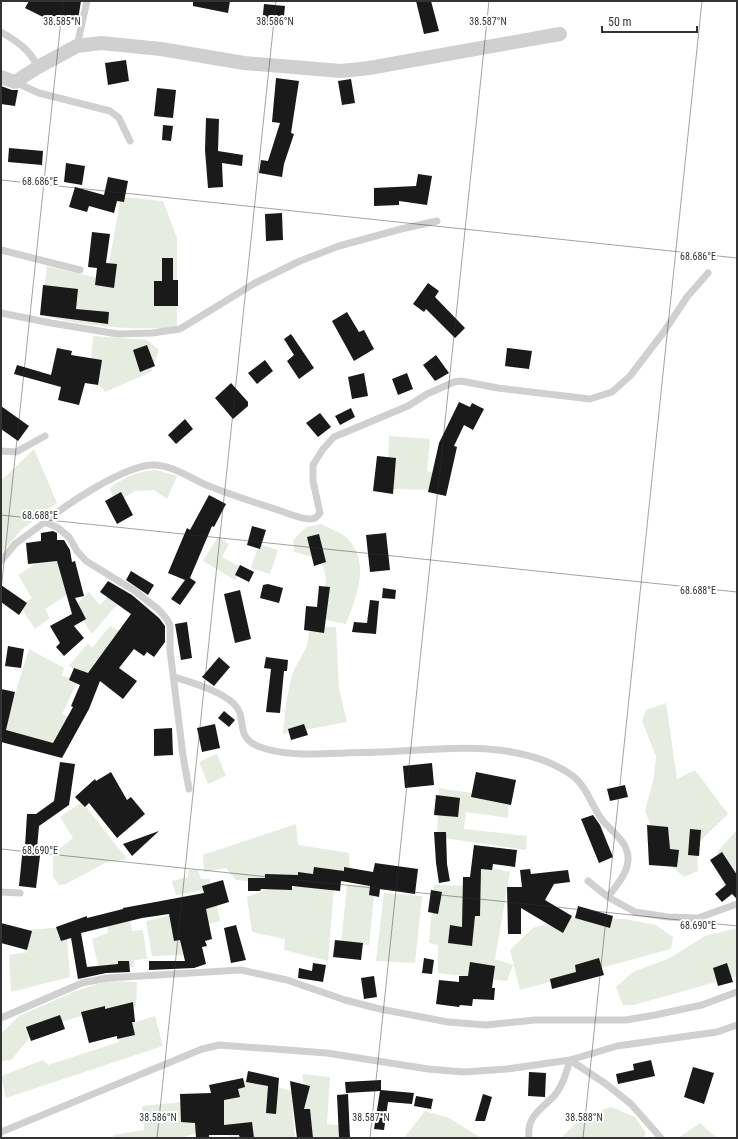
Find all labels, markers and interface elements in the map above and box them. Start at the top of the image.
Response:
scale bar [602,8,697,34]
text: 50 m [608,15,632,29]
text: 38.585°N [43,16,81,27]
text: 38.586°N [256,16,294,27]
text: 38.587°N [469,16,507,27]
text: 68.686°E [22,176,58,187]
text: 68.686°E [680,251,716,262]
text: 68.688°E [22,510,58,521]
text: 68.688°E [680,585,716,596]
text: 68.690°E [22,845,58,856]
text: 68.690°E [680,920,716,931]
text: 38.586°N [139,1112,177,1123]
text: 38.587°N [352,1112,390,1123]
text: 38.588°N [565,1112,603,1123]

